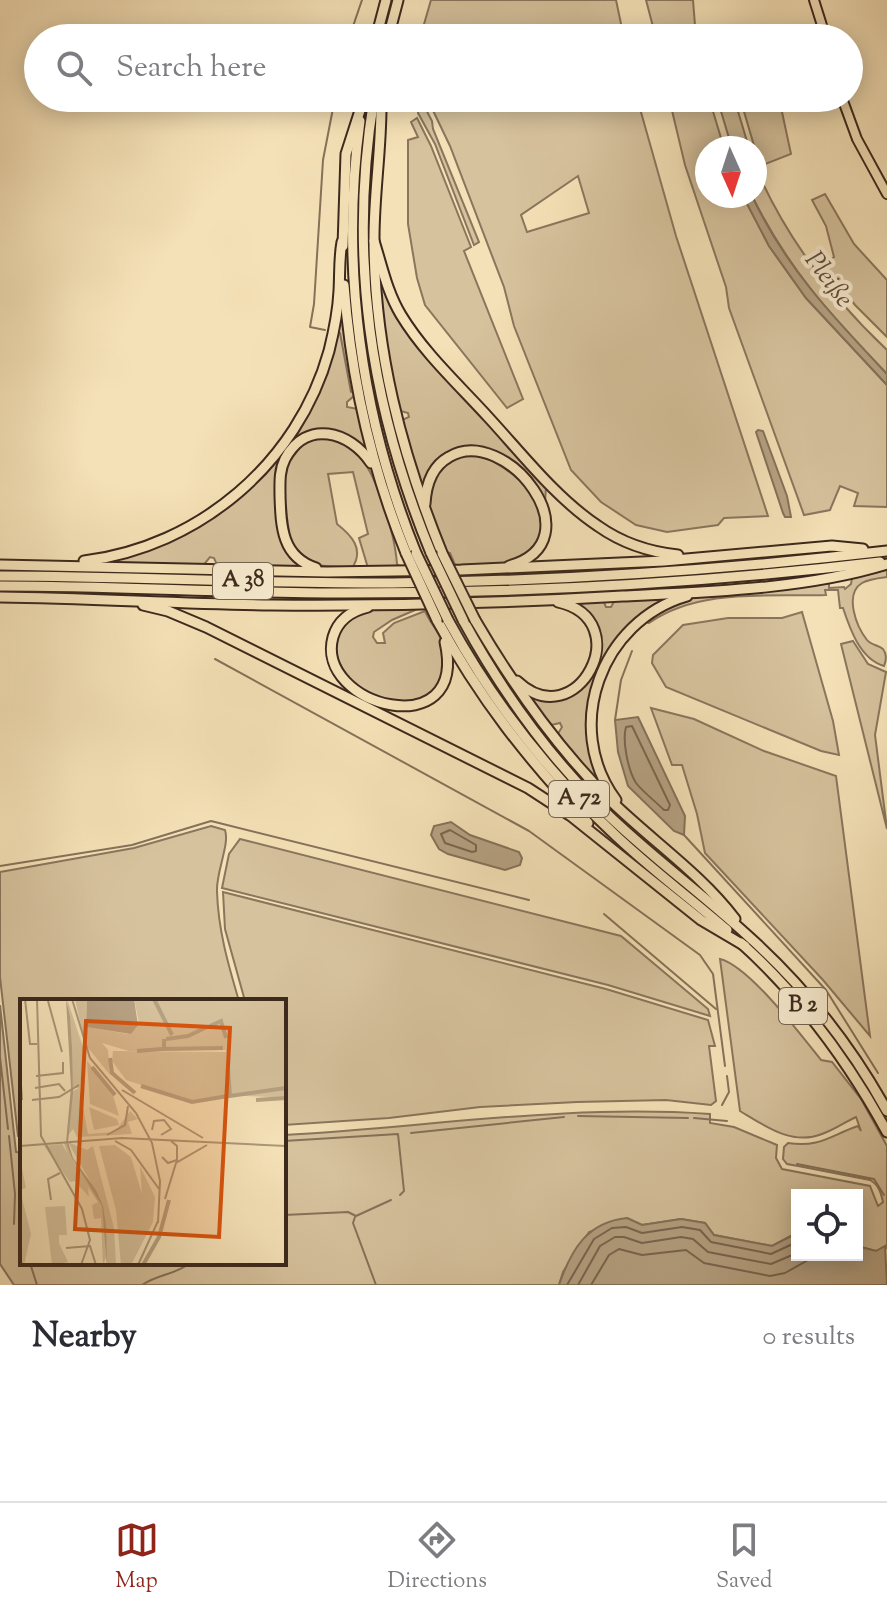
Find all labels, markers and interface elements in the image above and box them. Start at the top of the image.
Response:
search box [24,24,863,112]
icon: search [52,46,96,90]
text: Search here [116,47,266,90]
north arrow [695,136,767,208]
water label: Pleiße [795,244,861,316]
road number: A 38 [213,563,273,599]
road number: A 72 [549,781,609,817]
road number: B 2 [779,988,827,1024]
inset map [20,999,286,1265]
map controls [791,1189,863,1261]
button: locate [791,1189,863,1261]
text: Nearby [32,1313,137,1362]
text: 0 results [763,1319,855,1356]
tab: Map [115,1518,159,1598]
tab: Directions [388,1518,487,1598]
tab: Saved [716,1518,772,1598]

